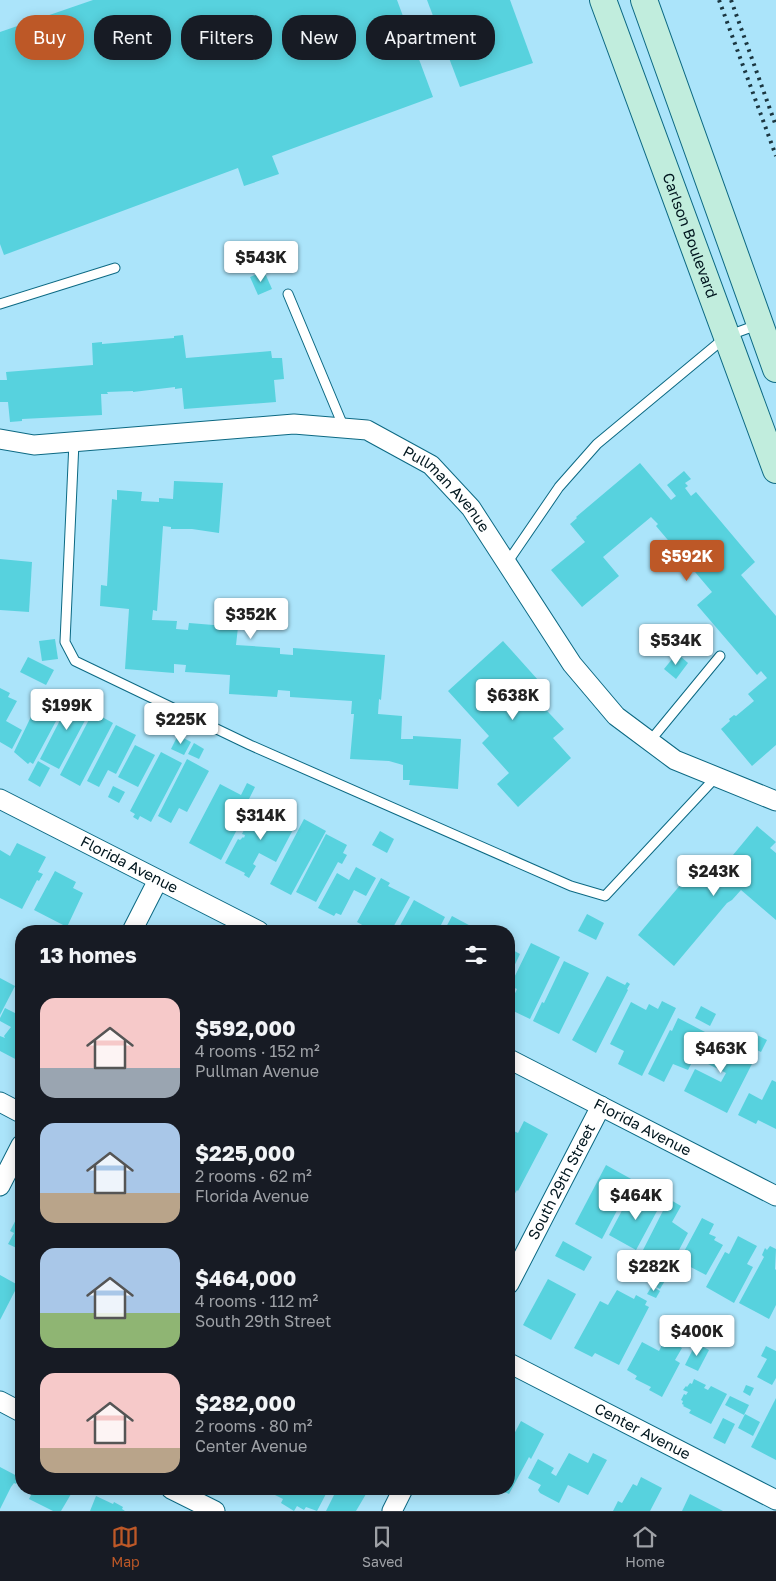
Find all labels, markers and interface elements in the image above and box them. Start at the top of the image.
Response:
chip: Buy [15,15,84,60]
chip: Rent [94,15,171,60]
chip: Filters [181,15,272,60]
chip: New [282,15,356,60]
chip: Apartment [366,15,495,60]
street label: Carlson Boulevard [659,170,722,300]
pin: $543K [226,240,296,283]
text: $543K [235,247,287,267]
street label: Pullman Avenue [400,441,494,535]
pin: $592K [652,540,722,582]
text: $592K [661,546,713,566]
pin: $352K [216,598,286,640]
text: $352K [225,604,277,624]
pin: $534K [641,624,711,666]
text: $534K [650,630,702,650]
pin: $638K [478,678,548,721]
text: $638K [487,685,539,705]
pin: $199K [32,688,102,731]
text: $199K [42,695,92,715]
pin: $225K [146,702,216,745]
text: $225K [155,709,207,729]
pin: $314K [226,798,296,841]
text: $314K [236,805,286,825]
street label: Florida Avenue [78,832,182,896]
pin: $243K [679,854,749,897]
text: $243K [688,861,740,881]
icon: filters [462,941,490,969]
text: 13 homes [40,942,137,968]
text: $592,000 [195,1015,296,1041]
icon: home [80,1018,140,1078]
pin: $463K [686,1032,756,1074]
text: $463K [695,1038,747,1058]
text: 4 rooms · 152 m² [195,1041,320,1061]
text: Pullman Avenue [195,1061,319,1081]
street label: Florida Avenue [591,1094,695,1159]
street label: South 29th Street [524,1120,598,1242]
text: $225,000 [195,1140,295,1166]
icon: home [80,1143,140,1203]
text: 2 rooms · 62 m² [195,1166,312,1186]
pin: $464K [601,1178,671,1221]
text: $464K [610,1185,662,1205]
text: Florida Avenue [195,1186,309,1206]
pin: $282K [619,1250,689,1292]
text: $282K [628,1256,680,1276]
text: $464,000 [195,1265,296,1291]
icon: home [80,1268,140,1328]
text: 4 rooms · 112 m² [195,1291,318,1311]
text: South 29th Street [195,1311,331,1331]
pin: $400K [662,1314,732,1357]
text: $400K [670,1321,724,1341]
text: $282,000 [195,1390,296,1416]
icon: home [80,1393,140,1453]
street label: Center Avenue [592,1399,694,1463]
text: 2 rooms · 80 m² [195,1416,313,1436]
text: Center Avenue [195,1436,307,1456]
tab: Map [111,1523,140,1570]
tab: Saved [362,1523,403,1570]
tab: Home [625,1523,665,1570]

